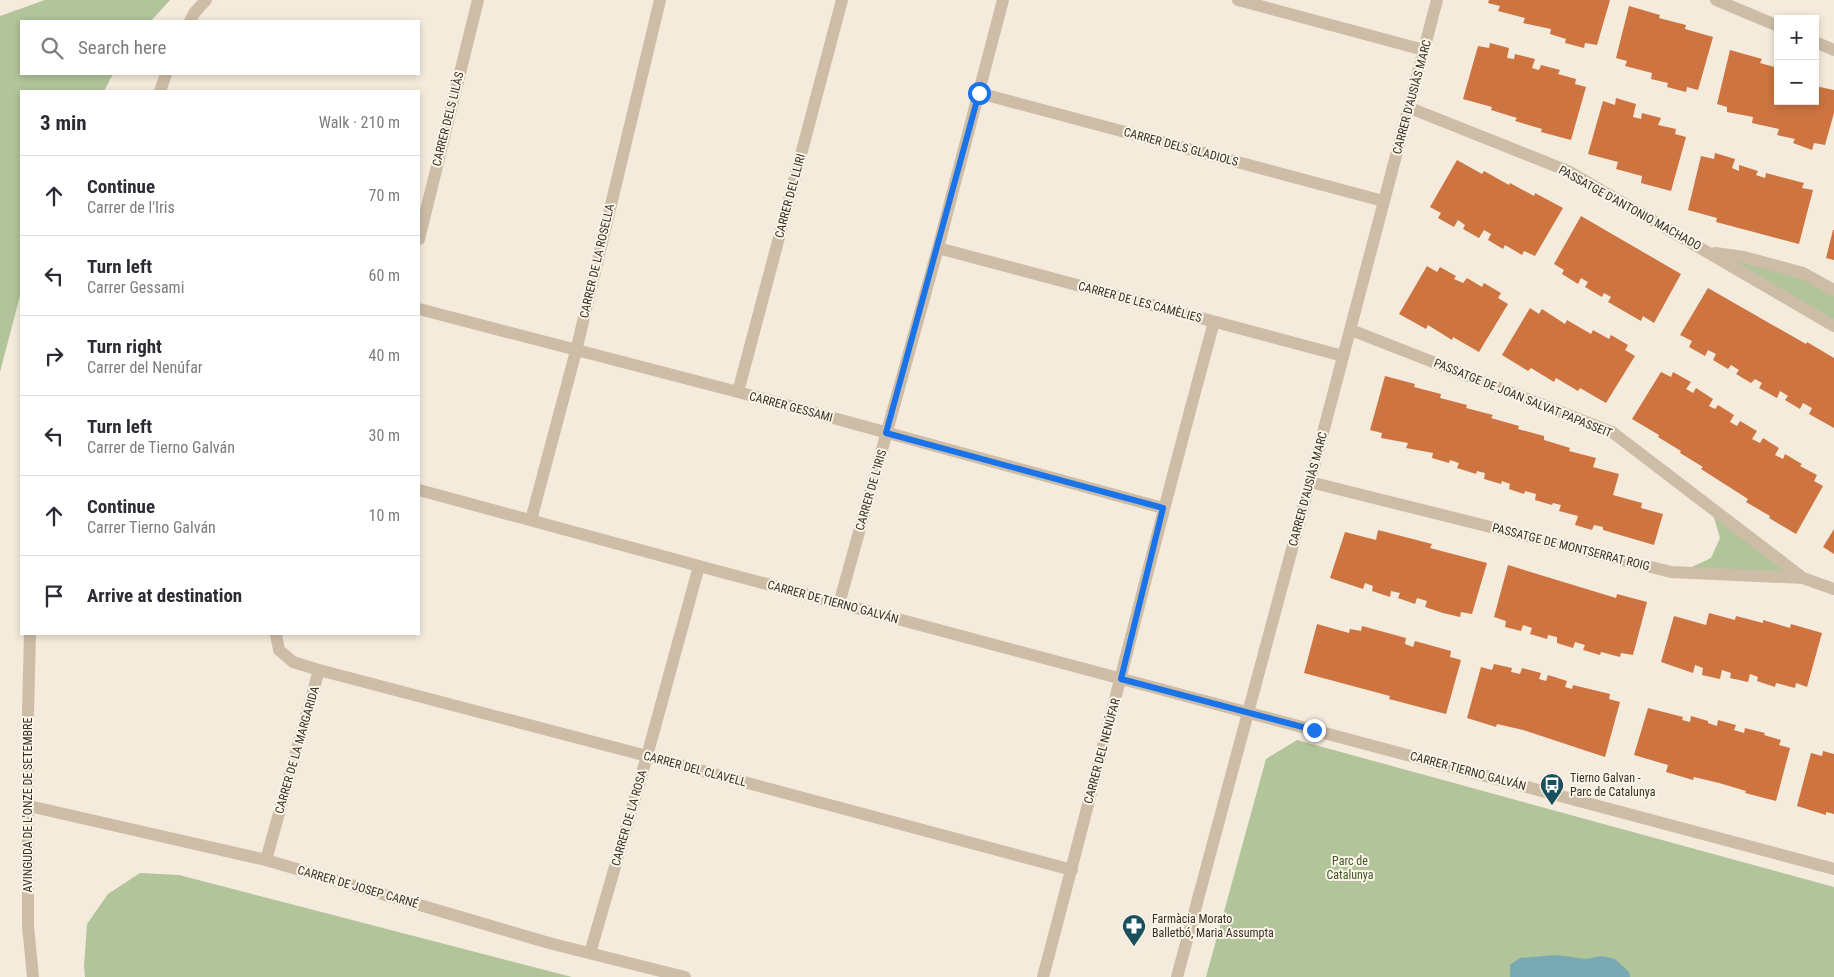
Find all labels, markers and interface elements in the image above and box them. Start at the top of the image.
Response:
map controls [1774,15,1819,105]
button: + [1774,15,1819,60]
search box [20,20,420,75]
icon: search [38,34,66,62]
text: Search here [78,36,166,59]
street label: CARRER D'AUSIÀS MARC [1389,38,1434,156]
button: − [1774,60,1819,105]
street label: CARRER DELS LILÀS [429,70,466,168]
route start [968,82,991,105]
text: 3 min [40,111,87,135]
text: Walk · 210 m [319,113,400,132]
street label: CARRER DELS GLADIOLS [1122,125,1240,169]
street label: CARRER DEL LLIRI [772,152,808,240]
street label: PASSATGE D'ANTONIO MACHADO [1556,163,1704,253]
text: Continue [87,175,155,198]
icon: ahead [40,182,68,210]
text: 70 m [368,186,400,205]
text: Carrer de l'Iris [87,198,175,217]
street label: CARRER DE LA ROSELLA [577,202,617,319]
text: Turn left [87,255,152,278]
icon: left [40,262,68,290]
text: 60 m [368,266,400,285]
text: Carrer Gessami [87,278,184,297]
street label: CARRER DE LES CAMÈLIES [1077,278,1204,325]
text: Turn right [87,335,162,358]
icon: right [40,342,68,370]
text: 40 m [368,346,400,365]
street label: PASSATGE DE JOAN SALVAT PAPASSEIT [1432,356,1614,440]
text: Carrer del Nenúfar [87,358,203,377]
street label: CARRER GESSAMI [748,389,834,425]
text: Turn left [87,415,152,438]
icon: left [40,422,68,450]
text: 30 m [368,426,400,445]
street label: CARRER D'AUSIÀS MARC [1285,430,1330,548]
text: Carrer de Tierno Galván [87,438,235,457]
street label: CARRER DE L'IRIS [853,448,889,532]
text: Continue [87,495,155,518]
icon: ahead [40,502,68,530]
text: 10 m [368,506,400,525]
text: Carrer Tierno Galván [87,518,216,537]
street label: PASSATGE DE MONTSERRAT ROIG [1491,521,1651,573]
street label: CARRER DE TIERNO GALVÁN [766,577,900,626]
icon: arrive [40,582,68,610]
text: Arrive at destination [87,584,242,607]
street label: CARRER DE LA MARGARIDA [272,685,322,815]
street label: CARRER DEL NENÚFAR [1080,696,1123,805]
street label: AVINGUDA DE L'ONZE DE SETEMBRE [21,718,35,892]
route end [1303,719,1326,742]
street label: CARRER TIERNO GALVÁN [1408,748,1528,793]
street label: CARRER DEL CLAVELL [642,749,748,790]
street label: CARRER DE LA ROSA [609,768,649,868]
place label: Tierno Galvan - Parc de Catalunya [1570,771,1656,799]
bus stop icon: Tierno Galvan - Parc de Catalunya [1539,772,1565,806]
park label: Parc de Catalunya [1327,854,1374,882]
street label: CARRER DE JOSEP CARNÉ [296,862,420,911]
place label: Farmàcia Morato Balletbó, Maria Assumpta [1152,912,1274,940]
pharmacy icon: Farmàcia Morato Balletbó, Maria Assumpta [1121,913,1147,947]

